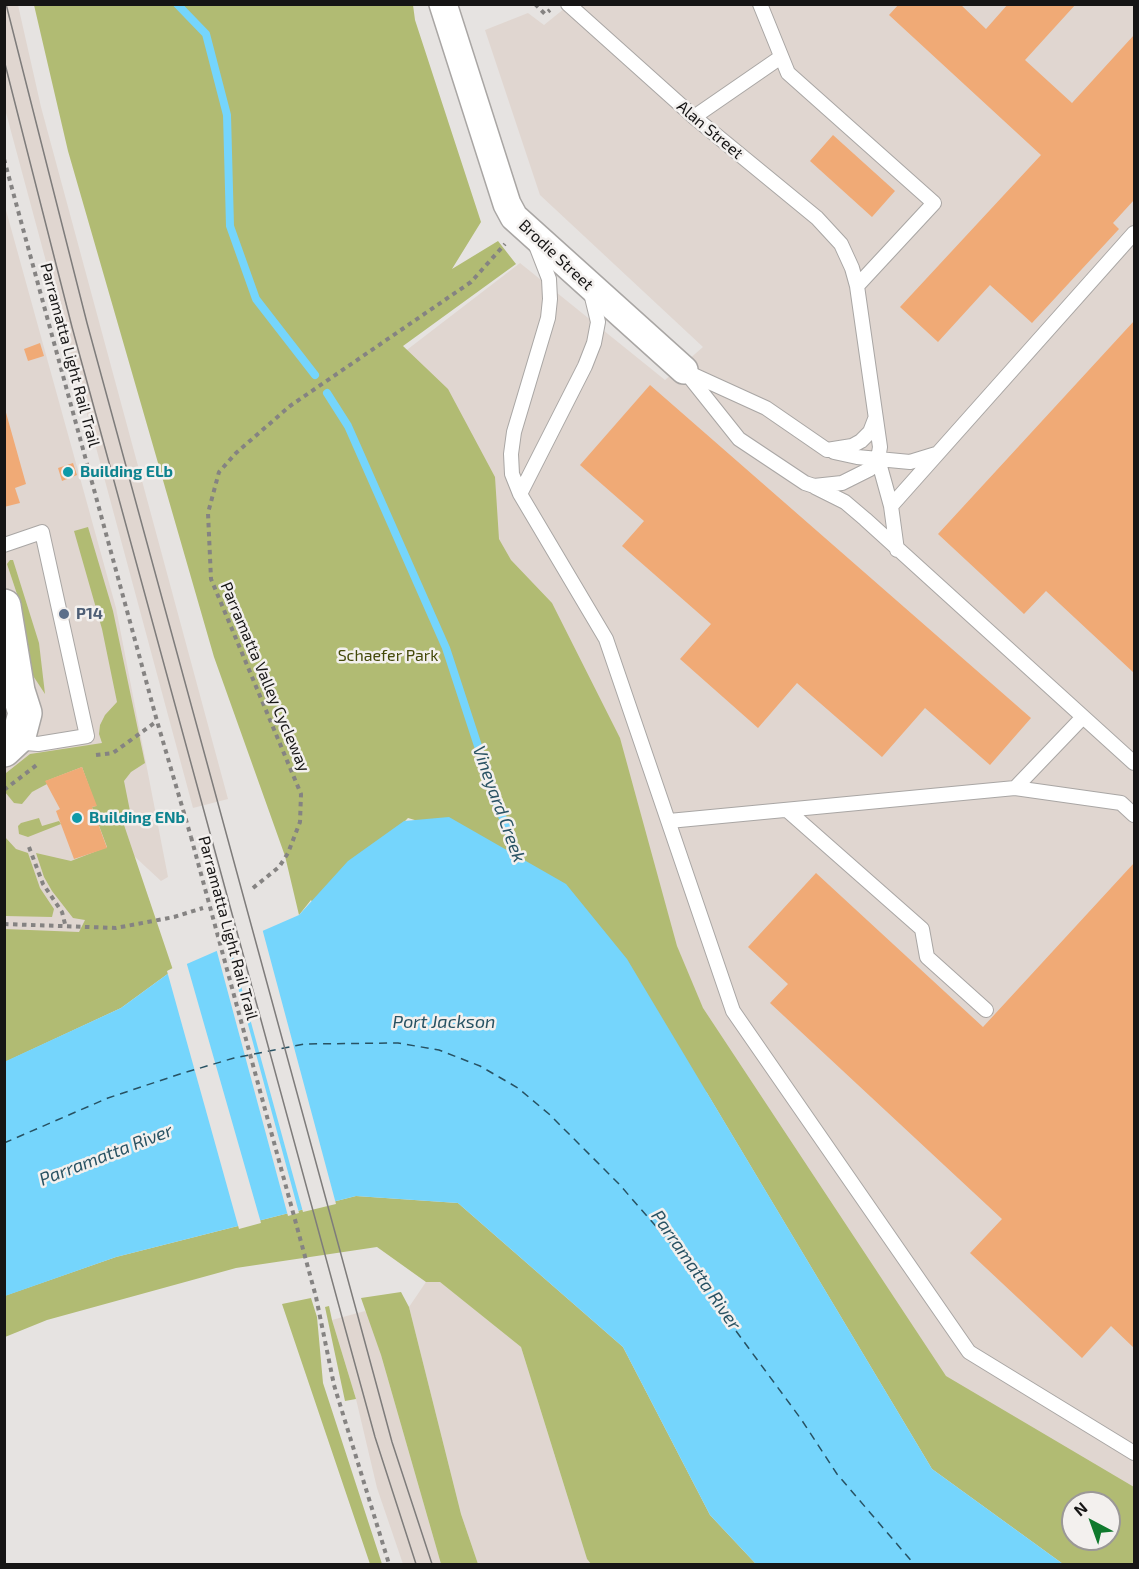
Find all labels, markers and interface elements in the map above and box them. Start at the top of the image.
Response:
street label: Alan Street [673,97,747,163]
street label: Brodie Street [515,216,597,294]
street label: Parramatta Light Rail Trail [36,261,104,449]
place label: Building ELb [80,462,173,482]
marker: Building ELb [61,465,75,479]
street label: Parramatta Valley Cycleway [216,579,314,775]
place label: P14 [76,604,103,624]
marker: P14 [57,607,71,621]
park label: Schaefer Park [338,646,438,666]
water label: Vineyard Creek [468,743,530,865]
place label: Building ENb [89,808,185,828]
marker: Building ENb [70,811,84,825]
street label: Parramatta Light Rail Trail [194,834,262,1022]
water label: Port Jackson [393,1011,495,1033]
water label: Parramatta River [36,1120,176,1190]
water label: Parramatta River [647,1206,745,1334]
north arrow [1061,1491,1121,1551]
text: N [1070,1498,1091,1520]

